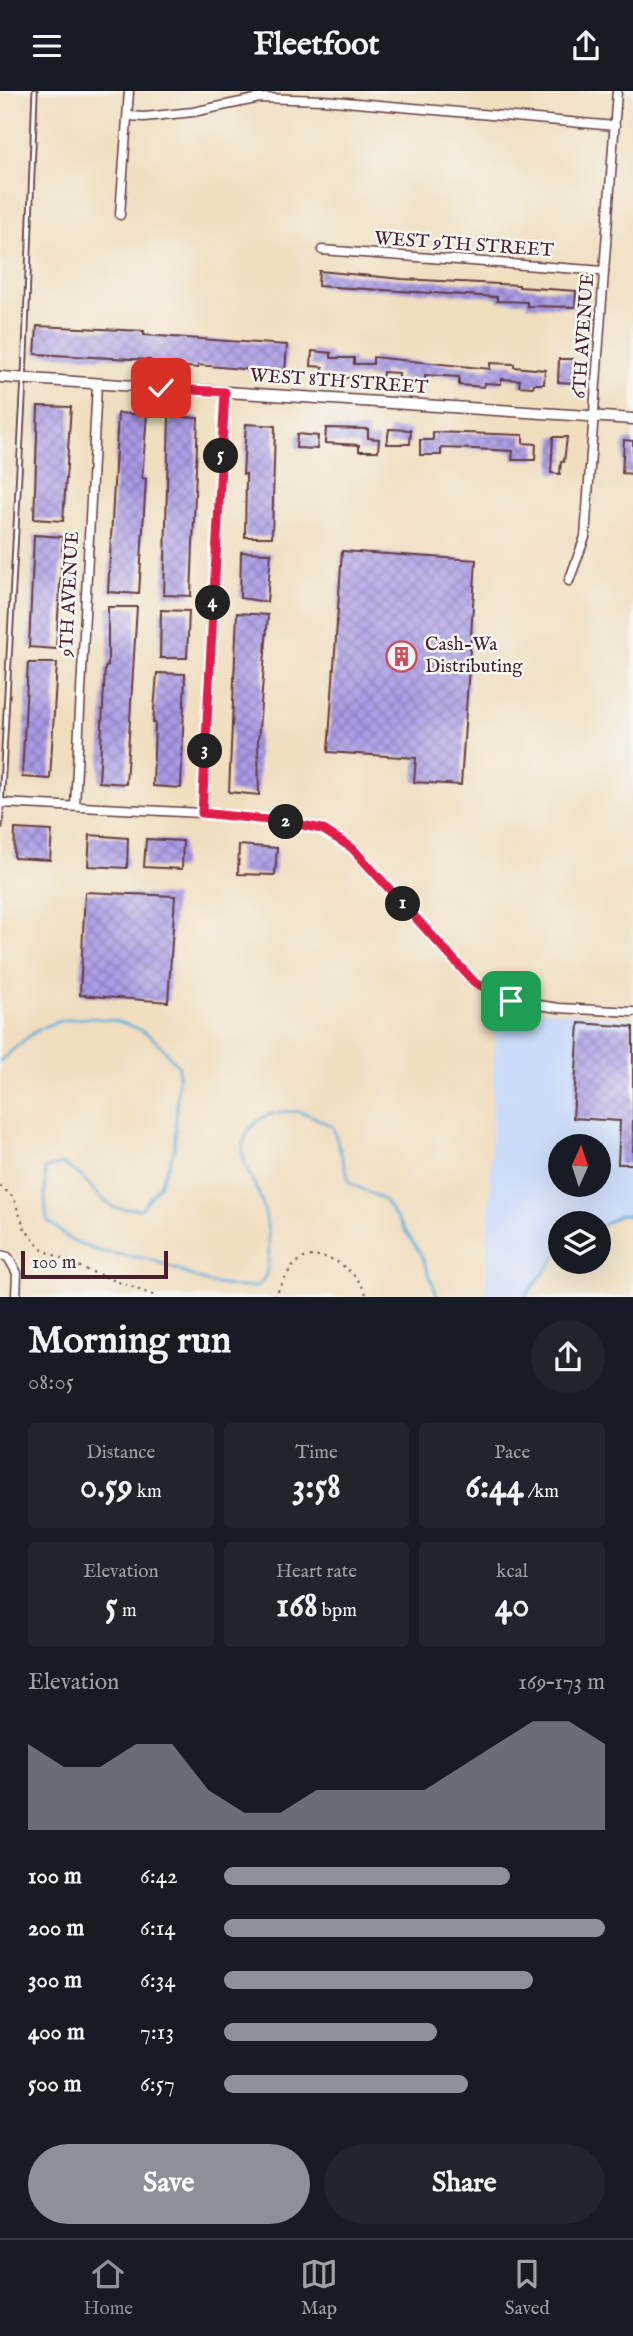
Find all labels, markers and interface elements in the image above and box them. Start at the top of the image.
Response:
text: Fleetfoot [253,25,380,66]
icon: menu [28,27,66,65]
icon: share [567,27,605,65]
street label: WEST 9TH STREET [374,227,555,263]
street label: 6TH AVENUE [568,273,600,399]
pin [131,358,191,418]
street label: WEST 8TH STREET [249,364,429,400]
icon: check [142,369,180,407]
pin: 5 [204,439,238,473]
text: 5 [217,443,224,467]
street label: 9TH AVENUE [55,531,85,658]
pin: 4 [196,585,230,621]
text: 4 [208,590,217,614]
place label: Cash-Wa Distributing [425,633,523,679]
building icon: Cash-Wa Distributing [385,639,419,673]
pin: 3 [188,733,222,769]
text: 3 [201,738,208,762]
pin: 2 [268,805,304,839]
text: 2 [281,809,290,833]
pin: 1 [386,887,420,921]
text: 1 [399,891,406,915]
pin [481,971,541,1031]
icon: arrive [492,982,530,1020]
north arrow [548,1134,611,1197]
map controls [548,1134,611,1274]
button: layers [548,1211,611,1274]
scale bar [21,1247,168,1279]
text: 100 m [32,1251,76,1275]
text: Morning run [28,1318,231,1366]
button: share [531,1320,605,1394]
text: 08:05 [28,1368,74,1397]
text: Distance [86,1441,155,1465]
text: Time [295,1441,338,1465]
text: Pace [494,1441,530,1465]
text: 0.59 [80,1465,133,1510]
text: 3:58 [292,1465,341,1510]
text: 6:44 [465,1465,524,1510]
text: km [133,1480,162,1504]
text: /km [524,1480,559,1504]
text: Elevation [83,1560,159,1584]
text: Heart rate [276,1560,357,1584]
text: kcal [496,1560,528,1584]
text: 5 [105,1584,118,1629]
text: 168 [276,1584,318,1629]
text: 40 [495,1584,529,1629]
text: m [118,1599,137,1623]
text: bpm [318,1599,357,1623]
text: Elevation [28,1668,119,1697]
text: 169–173 m [518,1668,605,1697]
text: 100 m [28,1862,82,1891]
text: 6:42 [140,1862,178,1891]
text: 200 m [28,1914,84,1943]
text: 6:14 [140,1914,176,1943]
text: 300 m [28,1966,82,1995]
text: 6:34 [140,1966,176,1995]
text: 400 m [28,2018,85,2047]
text: 7:13 [140,2018,174,2047]
text: 500 m [28,2070,82,2099]
text: 6:57 [140,2070,175,2099]
button: Save [28,2144,310,2224]
button: Share [324,2144,605,2224]
tab: Home [83,2255,133,2321]
tab: Map [300,2255,338,2321]
tab: Saved [505,2255,550,2321]

